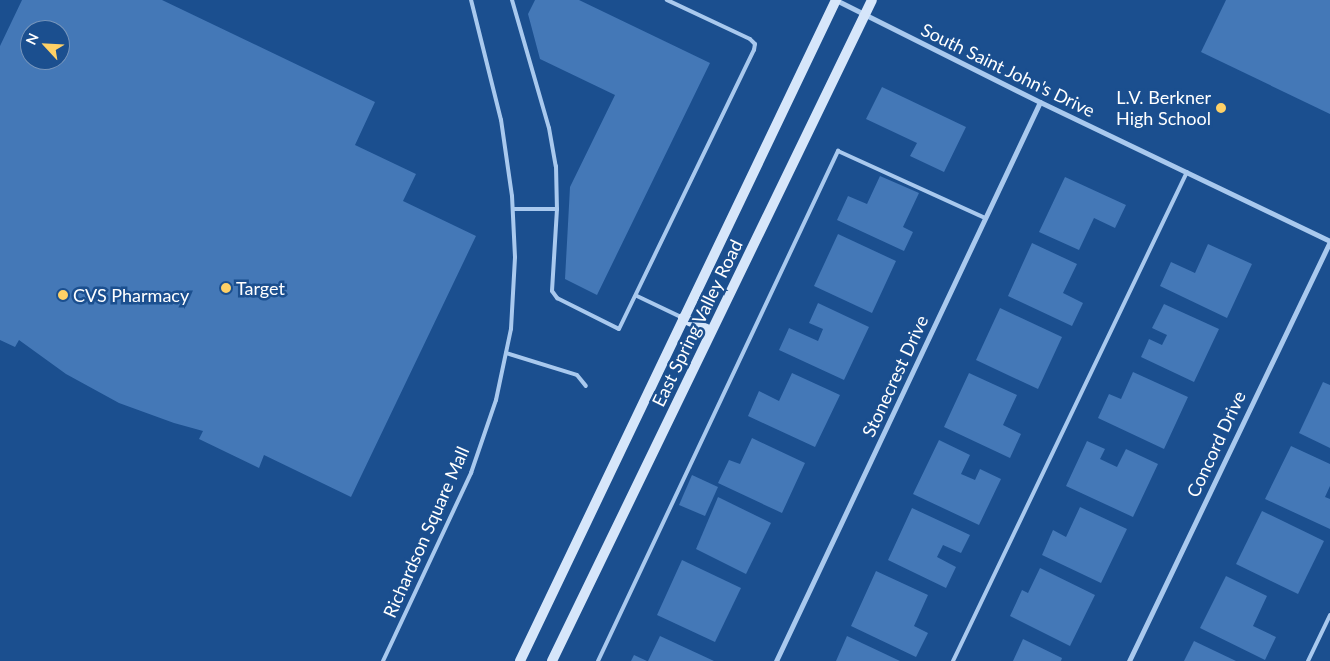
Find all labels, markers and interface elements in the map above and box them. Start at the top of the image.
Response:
street label: South Saint John's Drive [917,18,1099,122]
north arrow [20,20,70,70]
text: N [22,30,42,47]
place label: L.V. Berkner High School [1116,87,1211,130]
marker: L.V. Berkner High School [1215,102,1227,114]
street label: East Spring Valley Road [647,236,747,410]
place label: Target [236,277,285,299]
marker: Target [220,282,232,294]
place label: CVS Pharmacy [73,284,189,306]
marker: CVS Pharmacy [57,289,69,301]
street label: Stonecrest Drive [857,312,933,440]
street label: Concord Drive [1182,388,1250,500]
street label: Richardson Square Mall [379,443,473,621]

